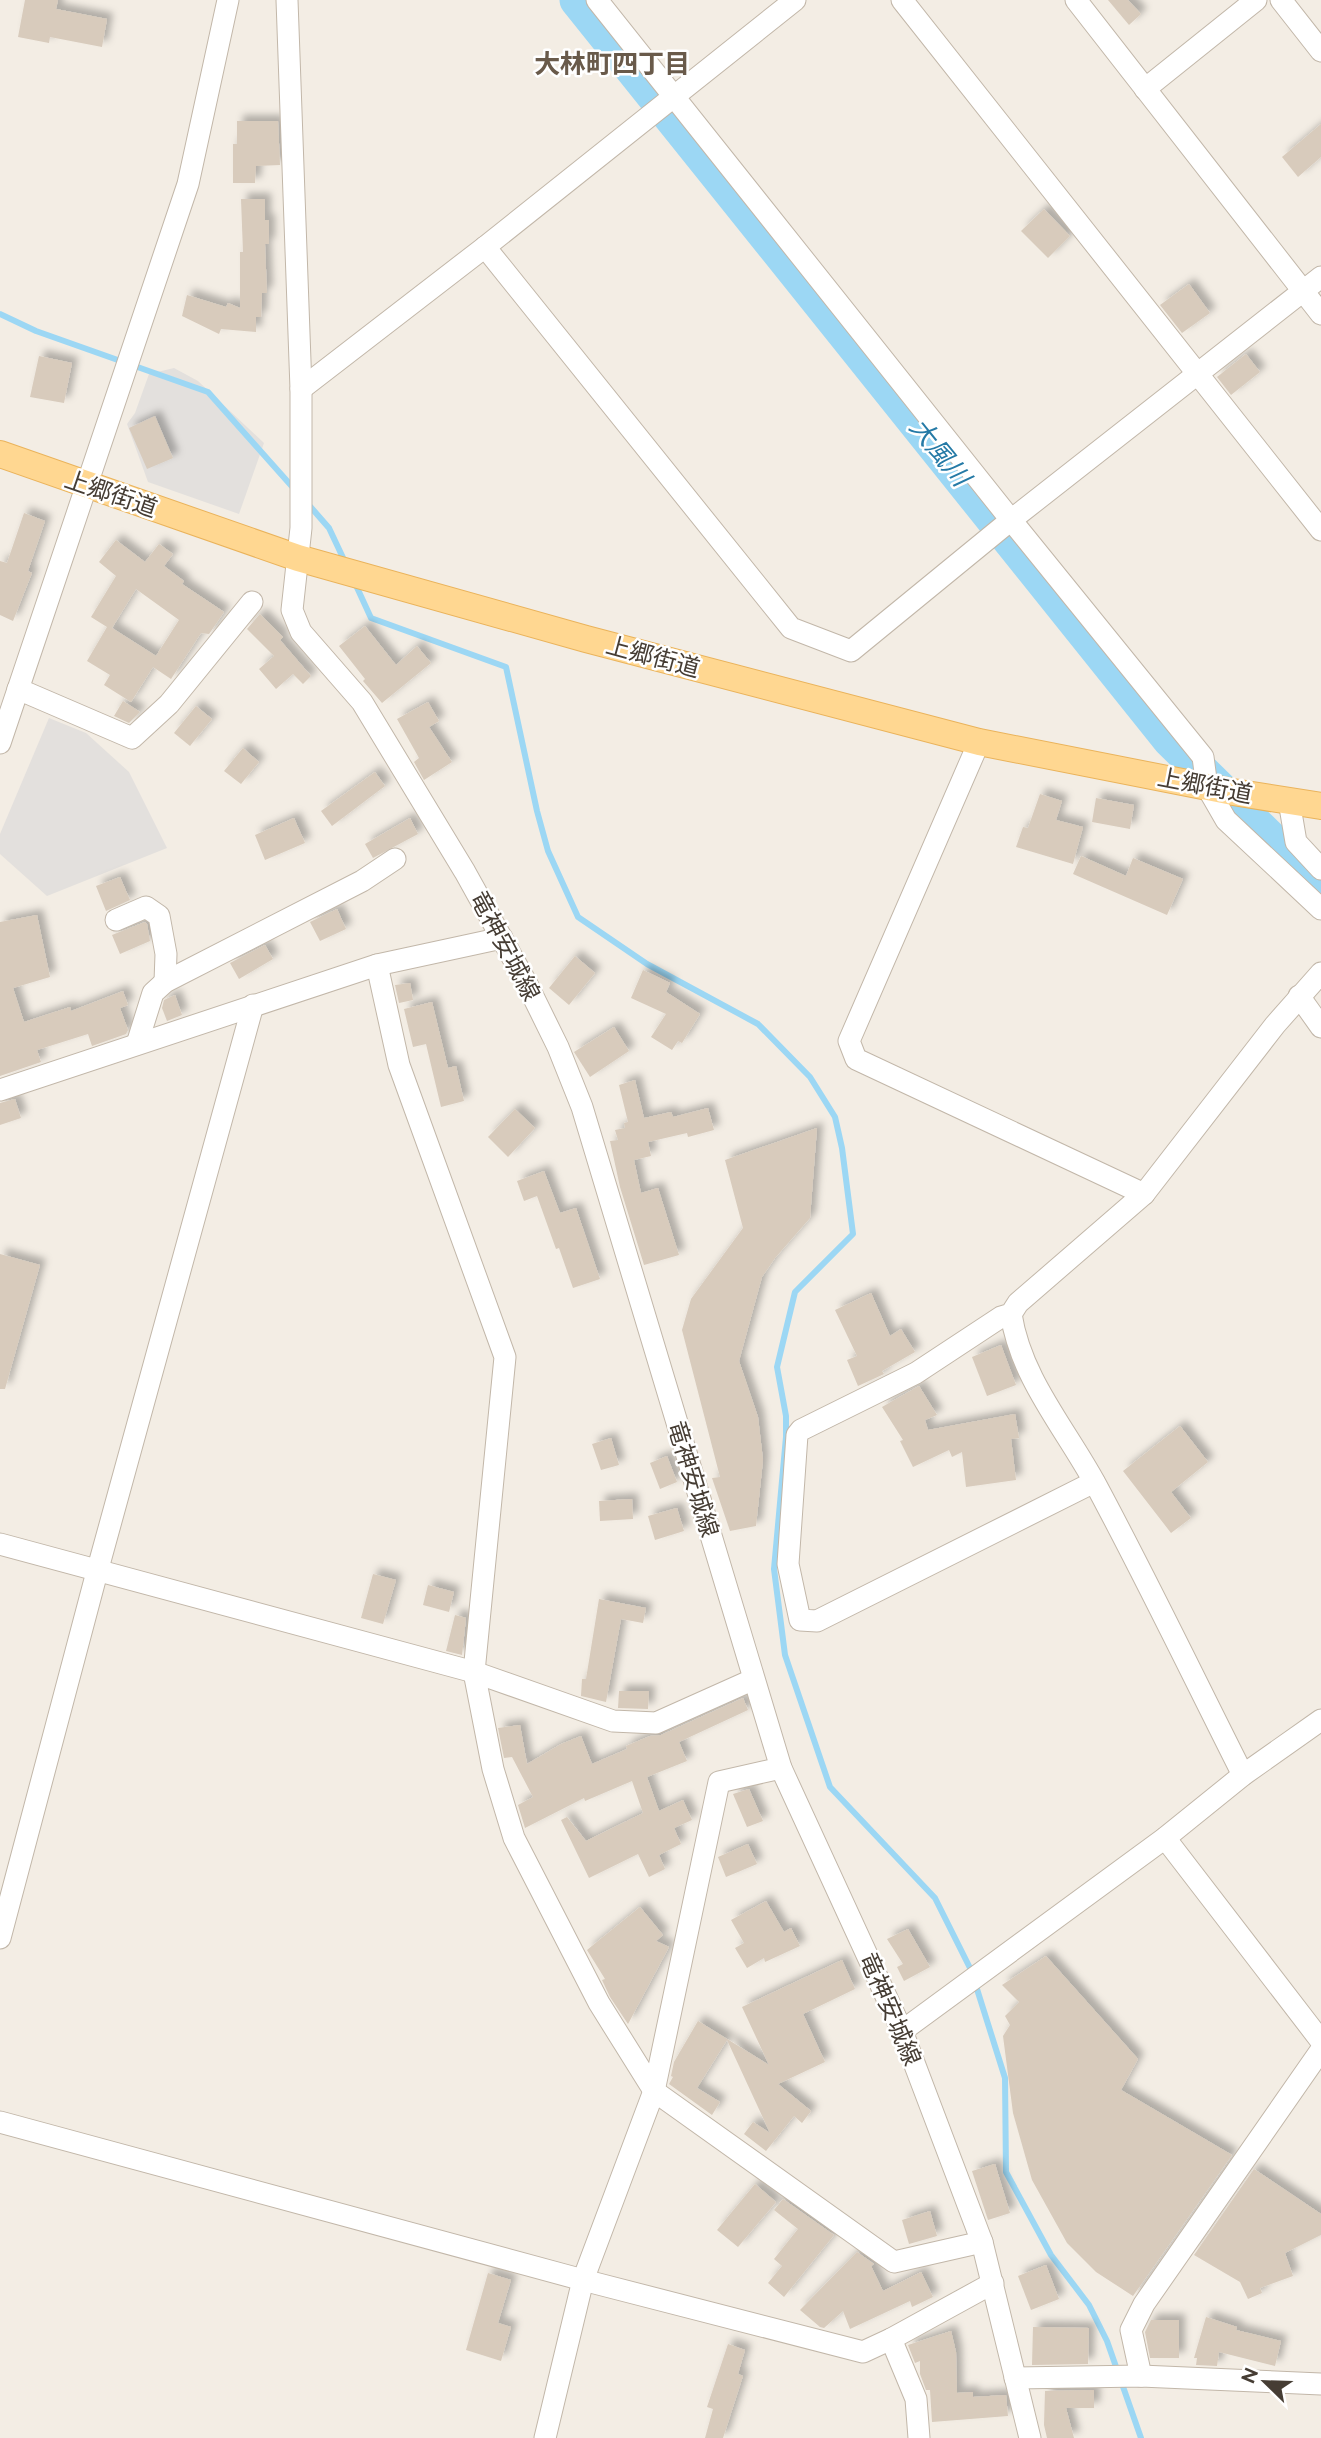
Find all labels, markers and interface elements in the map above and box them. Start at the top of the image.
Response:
district label: 大林町四丁目 [534,49,690,79]
water label: 大風川 [904,412,978,494]
street label: 上郷街道 [61,464,161,523]
street label: 上郷街道 [603,630,703,683]
street label: 上郷街道 [1155,762,1255,809]
street label: 竜神安城線 [464,886,546,1006]
street label: 竜神安城線 [662,1417,725,1540]
street label: 竜神安城線 [854,1948,927,2070]
north arrow [1230,2347,1300,2417]
text: N [1236,2364,1262,2386]

